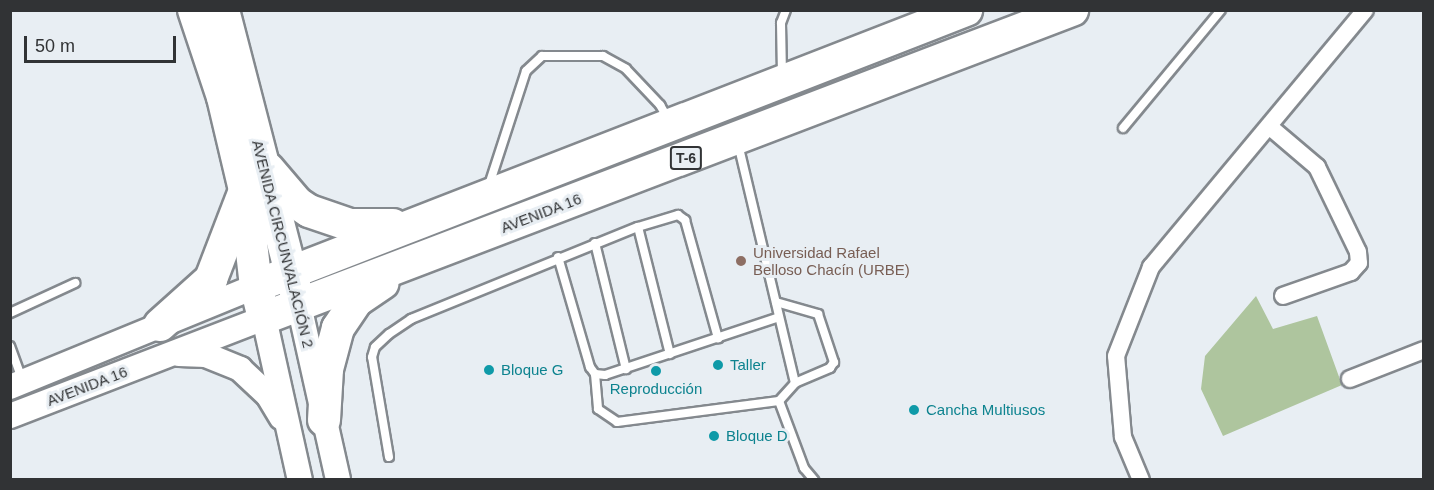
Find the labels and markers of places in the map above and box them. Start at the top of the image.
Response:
place label: Universidad Rafael Belloso Chacín (URBE) [753,243,910,278]
marker: Universidad Rafael Belloso Chacín (URBE) [734,254,748,268]
place label: Taller [730,356,766,374]
marker: Taller [711,358,725,372]
place label: Bloque G [501,361,564,379]
marker: Bloque G [482,363,496,377]
marker: Reproducción [649,364,663,378]
place label: Reproducción [610,380,702,398]
place label: Cancha Multiusos [926,401,1045,419]
marker: Cancha Multiusos [907,403,921,417]
place label: Bloque D [726,427,788,445]
marker: Bloque D [707,429,721,443]

